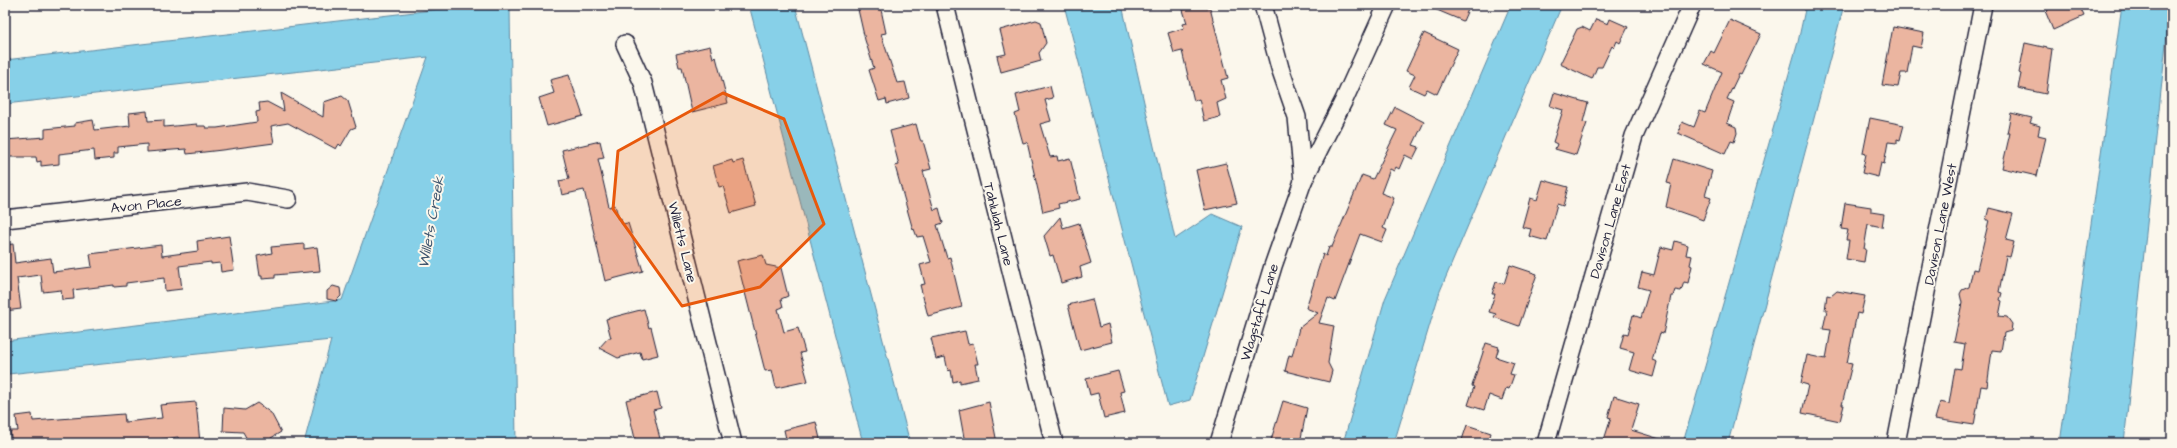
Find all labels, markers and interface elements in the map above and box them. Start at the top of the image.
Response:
street label: Davison Lane East [1585,161,1637,281]
street label: Davison Lane West [1919,161,1963,287]
water label: Willets Creek [413,174,450,270]
street label: Tahlulah Lane [978,180,1018,268]
street label: Avon Place [110,191,183,219]
street label: Willetts Lane [662,200,702,285]
street label: Wagstaff Lane [1236,261,1284,363]

